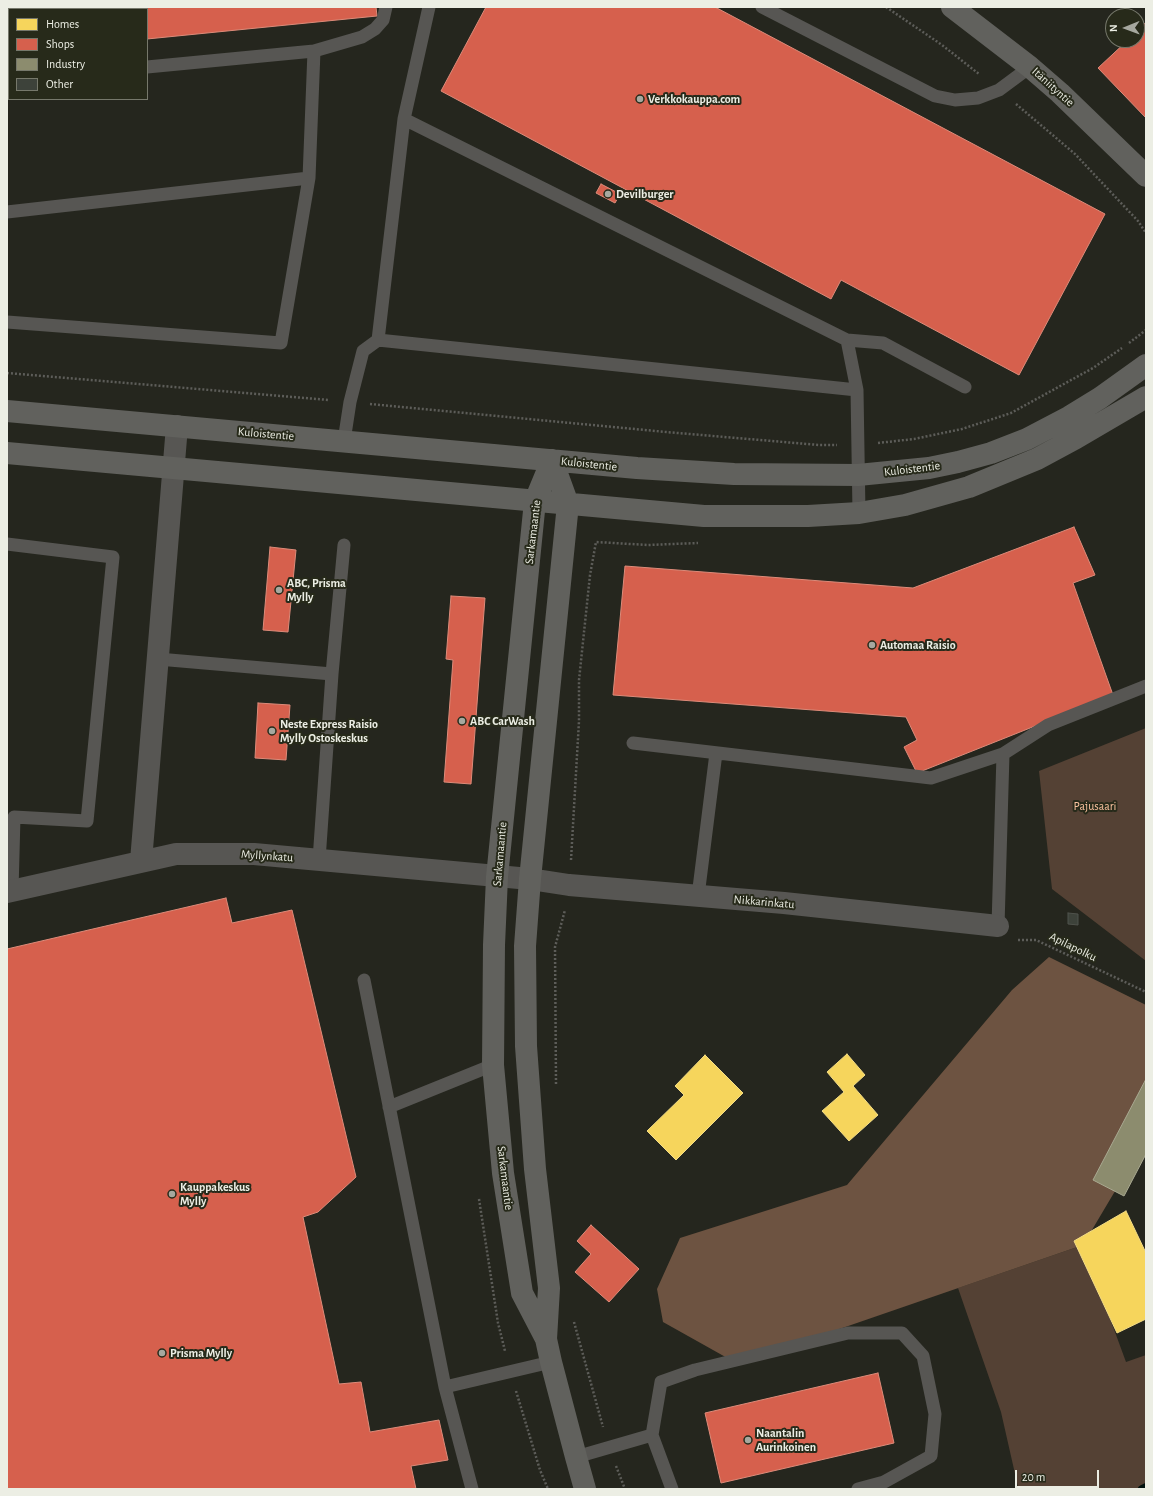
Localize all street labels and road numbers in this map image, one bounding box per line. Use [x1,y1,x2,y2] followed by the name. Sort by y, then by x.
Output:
[1029,64,1077,110] street label: Itäniityntie
[237,424,295,444] street label: Kuloistentie
[560,454,618,474] street label: Kuloistentie
[883,458,941,480] street label: Kuloistentie
[522,499,544,565] street label: Sarkamaantie
[490,821,510,887] street label: Sarkamaantie
[240,847,294,865] street label: Myllynkatu
[733,892,795,912] street label: Nikkarinkatu
[1047,929,1099,965] street label: Apilapolku
[494,1145,516,1211] street label: Sarkamaantie

